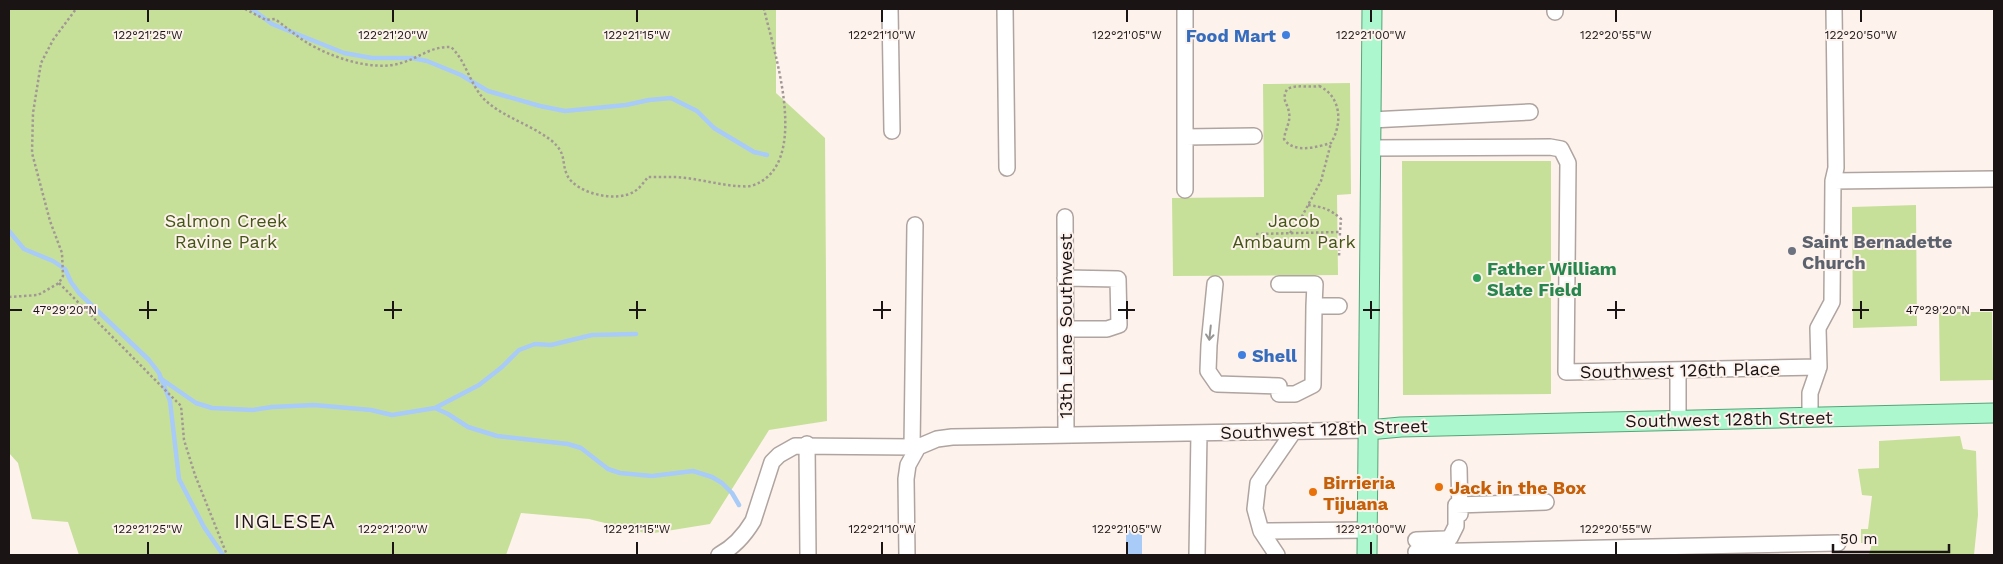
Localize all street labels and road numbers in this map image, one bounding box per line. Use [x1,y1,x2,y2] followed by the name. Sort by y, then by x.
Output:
[1055,233,1076,419] street label: 13th Lane Southwest
[1580,358,1780,382] street label: Southwest 126th Place
[1625,407,1833,431] street label: Southwest 128th Street
[1220,415,1429,443] street label: Southwest 128th Street

